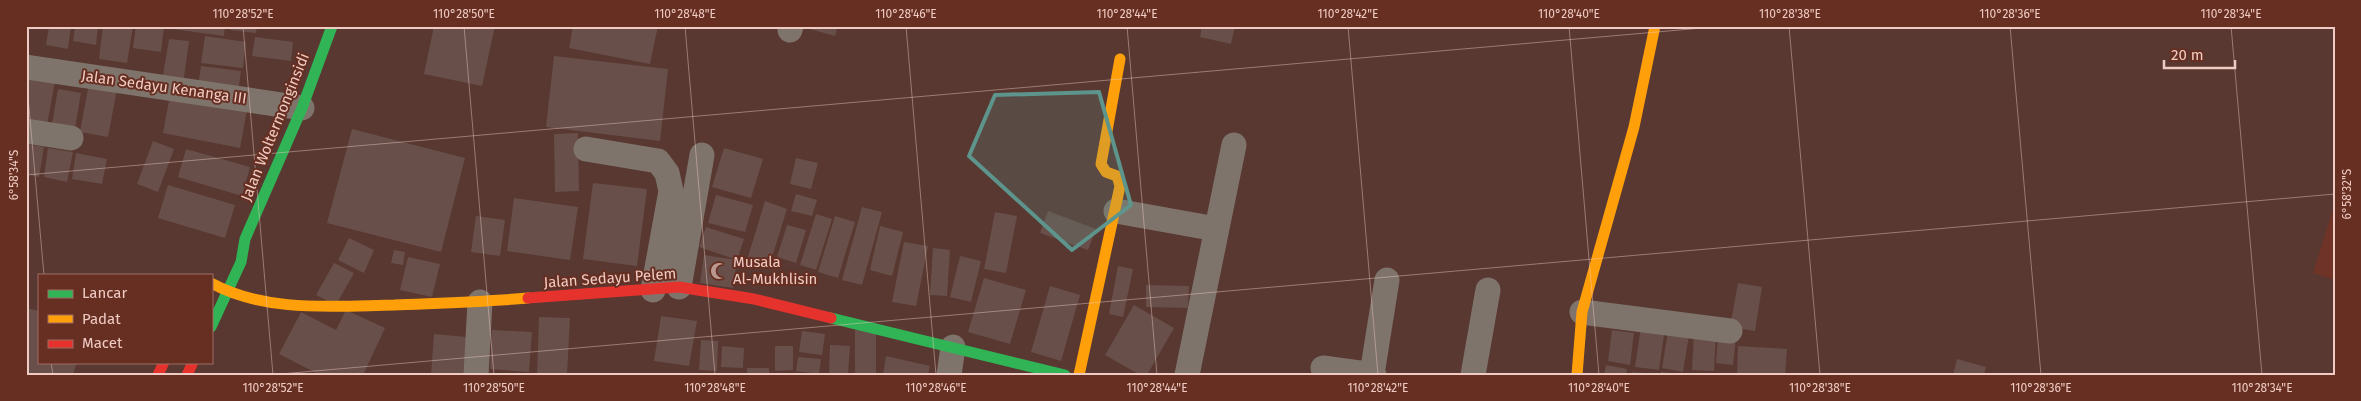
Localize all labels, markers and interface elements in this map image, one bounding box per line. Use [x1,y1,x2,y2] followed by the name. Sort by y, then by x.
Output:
[212,7,274,21] text: 110°28'52"E
[433,7,495,21] text: 110°28'50"E
[654,7,716,21] text: 110°28'48"E
[875,7,937,21] text: 110°28'46"E
[1096,7,1158,21] text: 110°28'44"E
[1317,7,1379,21] text: 110°28'42"E
[1538,7,1600,21] text: 110°28'40"E
[1759,7,1821,21] text: 110°28'38"E
[1979,7,2041,21] text: 110°28'36"E
[2200,7,2262,21] text: 110°28'34"E
[2164,38,2235,70] scale bar
[2171,46,2204,64] text: 20 m
[237,50,313,204] street label: Jalan Woltermonginsidi
[80,66,248,108] street label: Jalan Sedayu Kenanga III
[7,149,21,200] text: 6°58'34"S
[2340,168,2354,219] text: 6°58'32"S
[733,253,817,288] place label: Musala Al-Mukhlisin
[709,261,729,281] mosque icon: Musala Al-Mukhlisin
[543,264,677,292] street label: Jalan Sedayu Pelem
[38,274,212,364] legend
[82,284,127,302] text: Lancar
[82,310,121,328] text: Padat
[82,334,123,352] text: Macet
[242,381,304,395] text: 110°28'52"E
[463,381,525,395] text: 110°28'50"E
[684,381,746,395] text: 110°28'48"E
[905,381,967,395] text: 110°28'46"E
[1126,381,1188,395] text: 110°28'44"E
[1347,381,1409,395] text: 110°28'42"E
[1568,381,1630,395] text: 110°28'40"E
[1789,381,1851,395] text: 110°28'38"E
[2010,381,2072,395] text: 110°28'36"E
[2231,381,2293,395] text: 110°28'34"E

